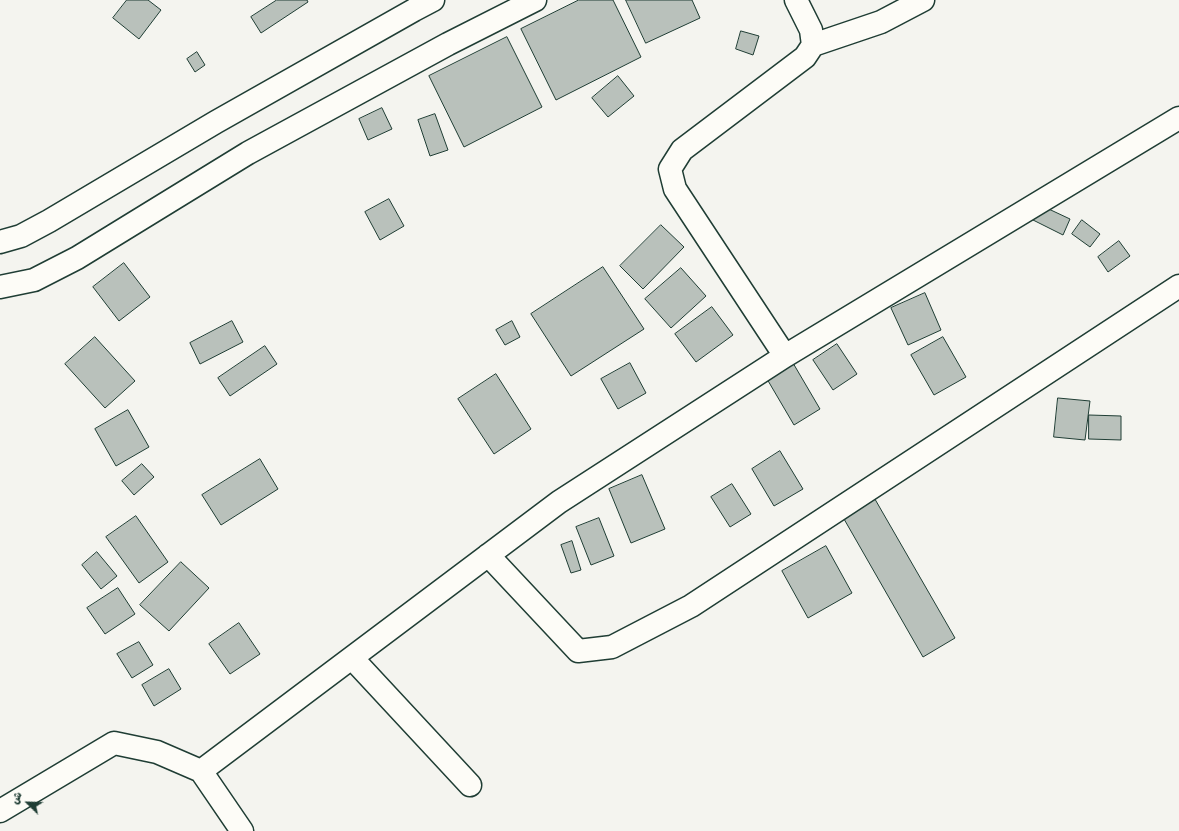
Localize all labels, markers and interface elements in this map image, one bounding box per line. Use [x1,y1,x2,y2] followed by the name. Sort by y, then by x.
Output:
[8,783,48,823] north arrow
[6,789,28,807] text: ش

